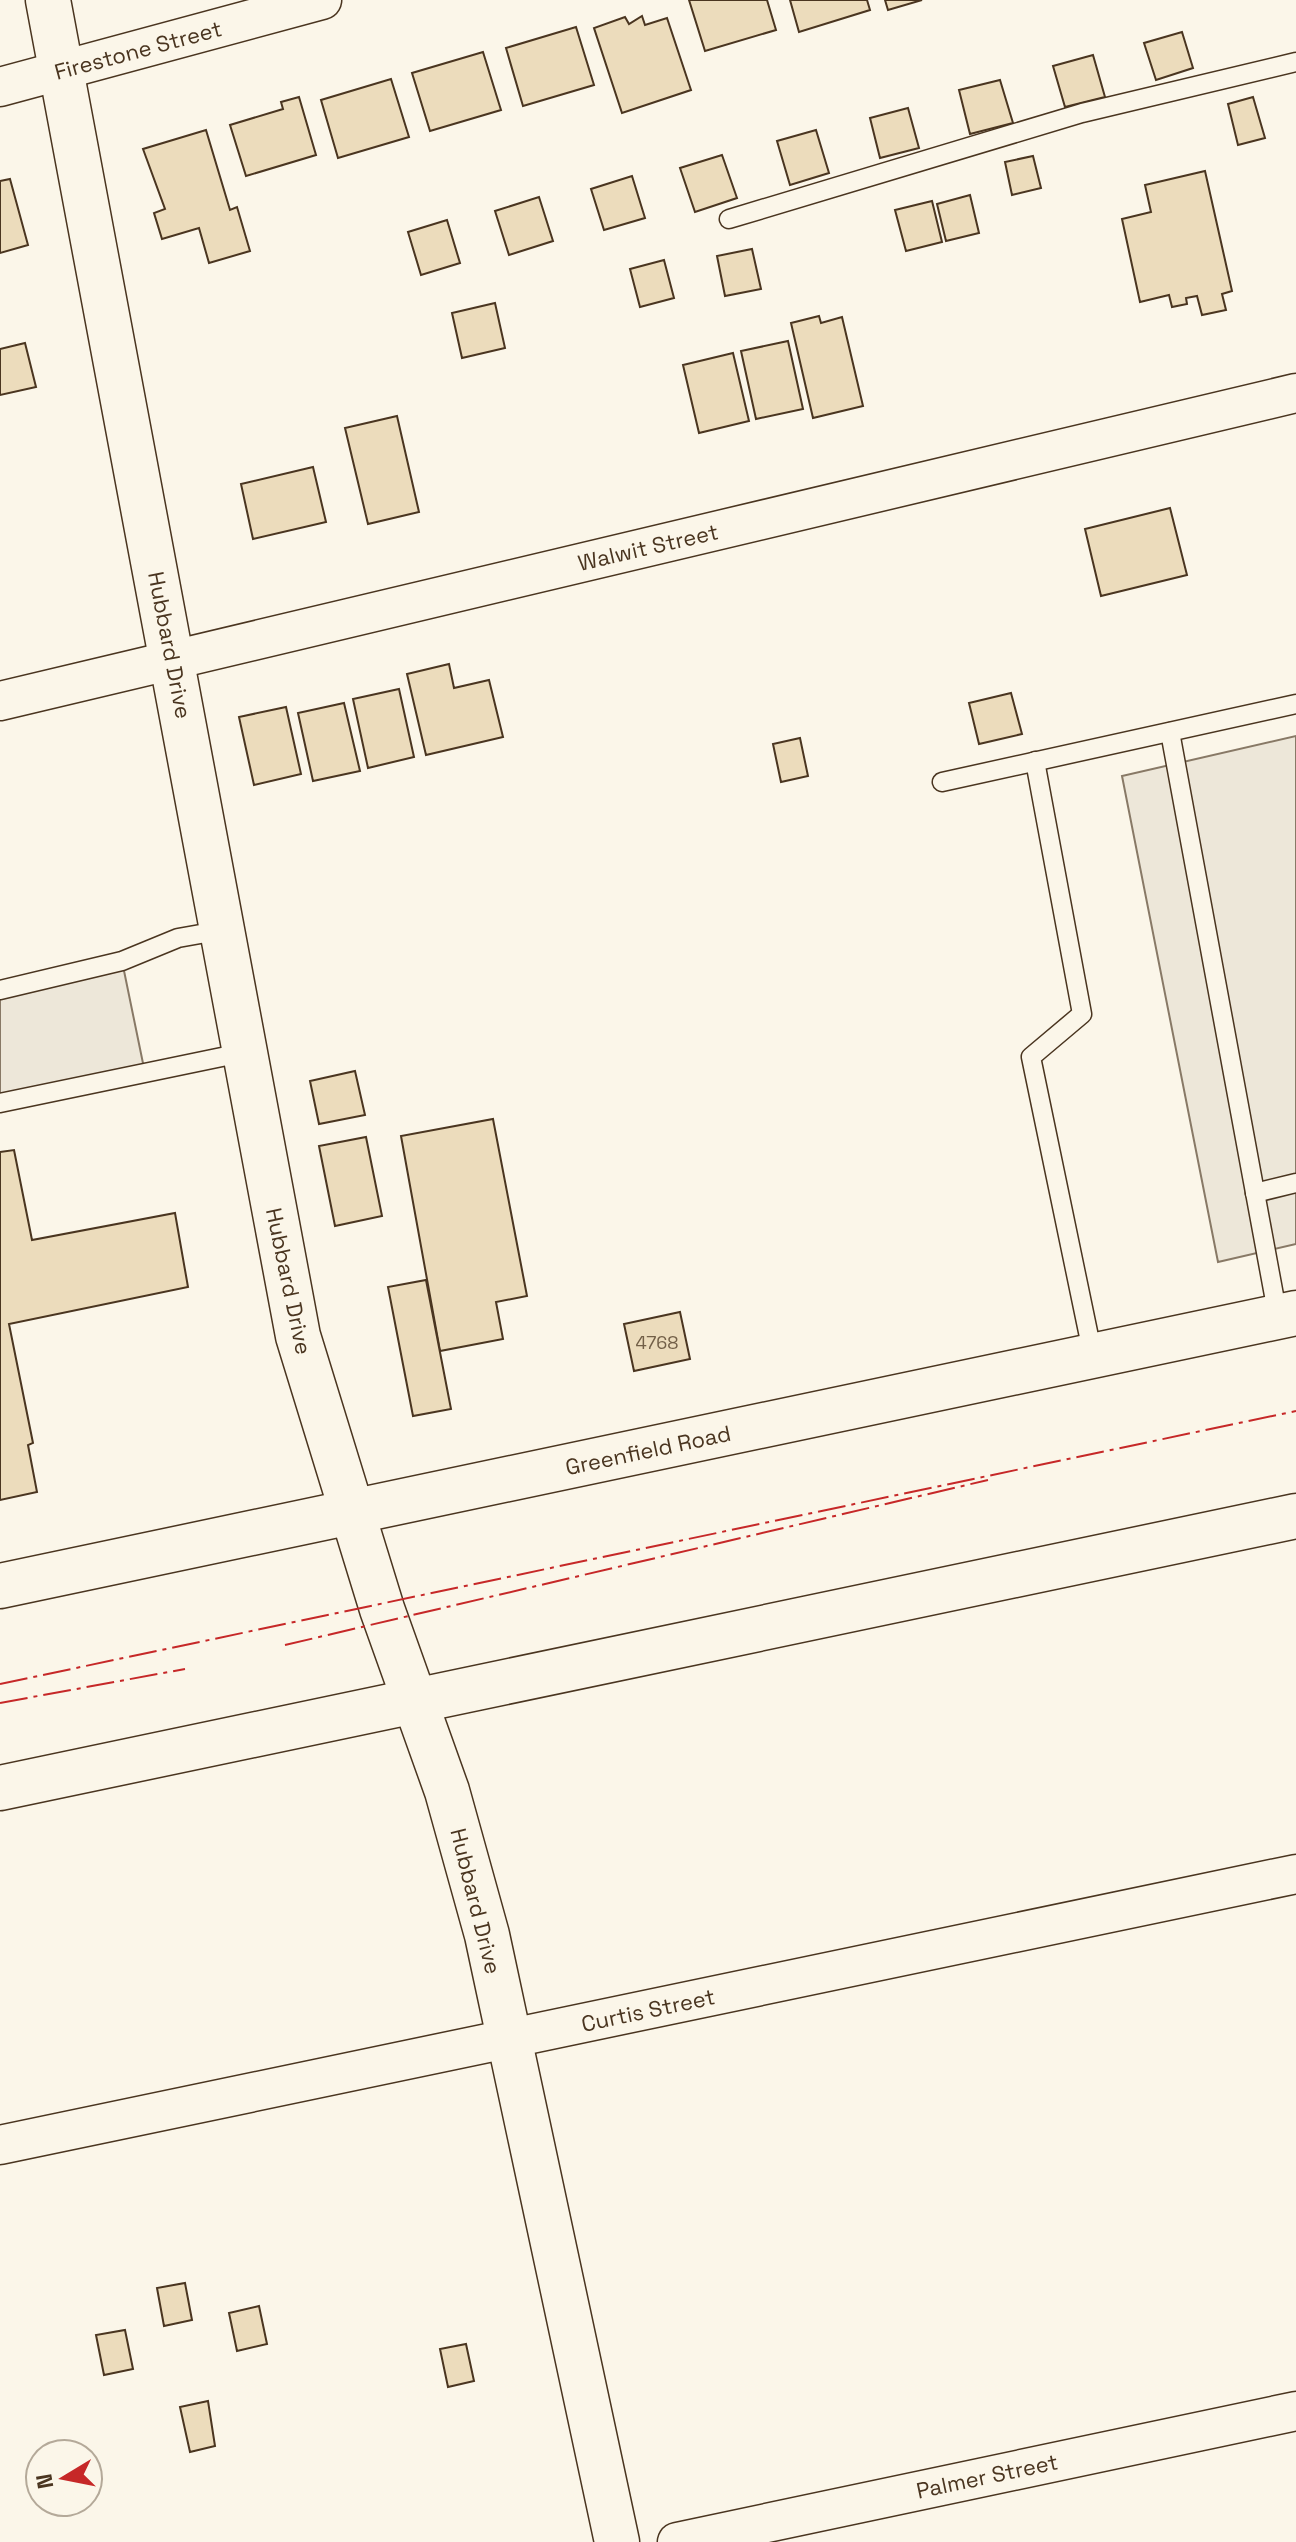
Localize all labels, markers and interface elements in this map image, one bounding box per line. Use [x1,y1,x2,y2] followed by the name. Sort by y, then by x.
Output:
[51,14,225,86] street label: Firestone Street
[575,517,721,577] street label: Walwit Street
[142,569,198,721] street label: Hubbard Drive
[260,1205,318,1357] street label: Hubbard Drive
[636,1331,678,1354] house number: 4768
[563,1419,733,1481] street label: Greenfield Road
[444,1825,508,1977] street label: Hubbard Drive
[579,1982,717,2038] street label: Curtis Street
[24,2438,104,2518] north arrow
[914,2447,1060,2505] street label: Palmer Street
[29,2472,59,2491] text: N

